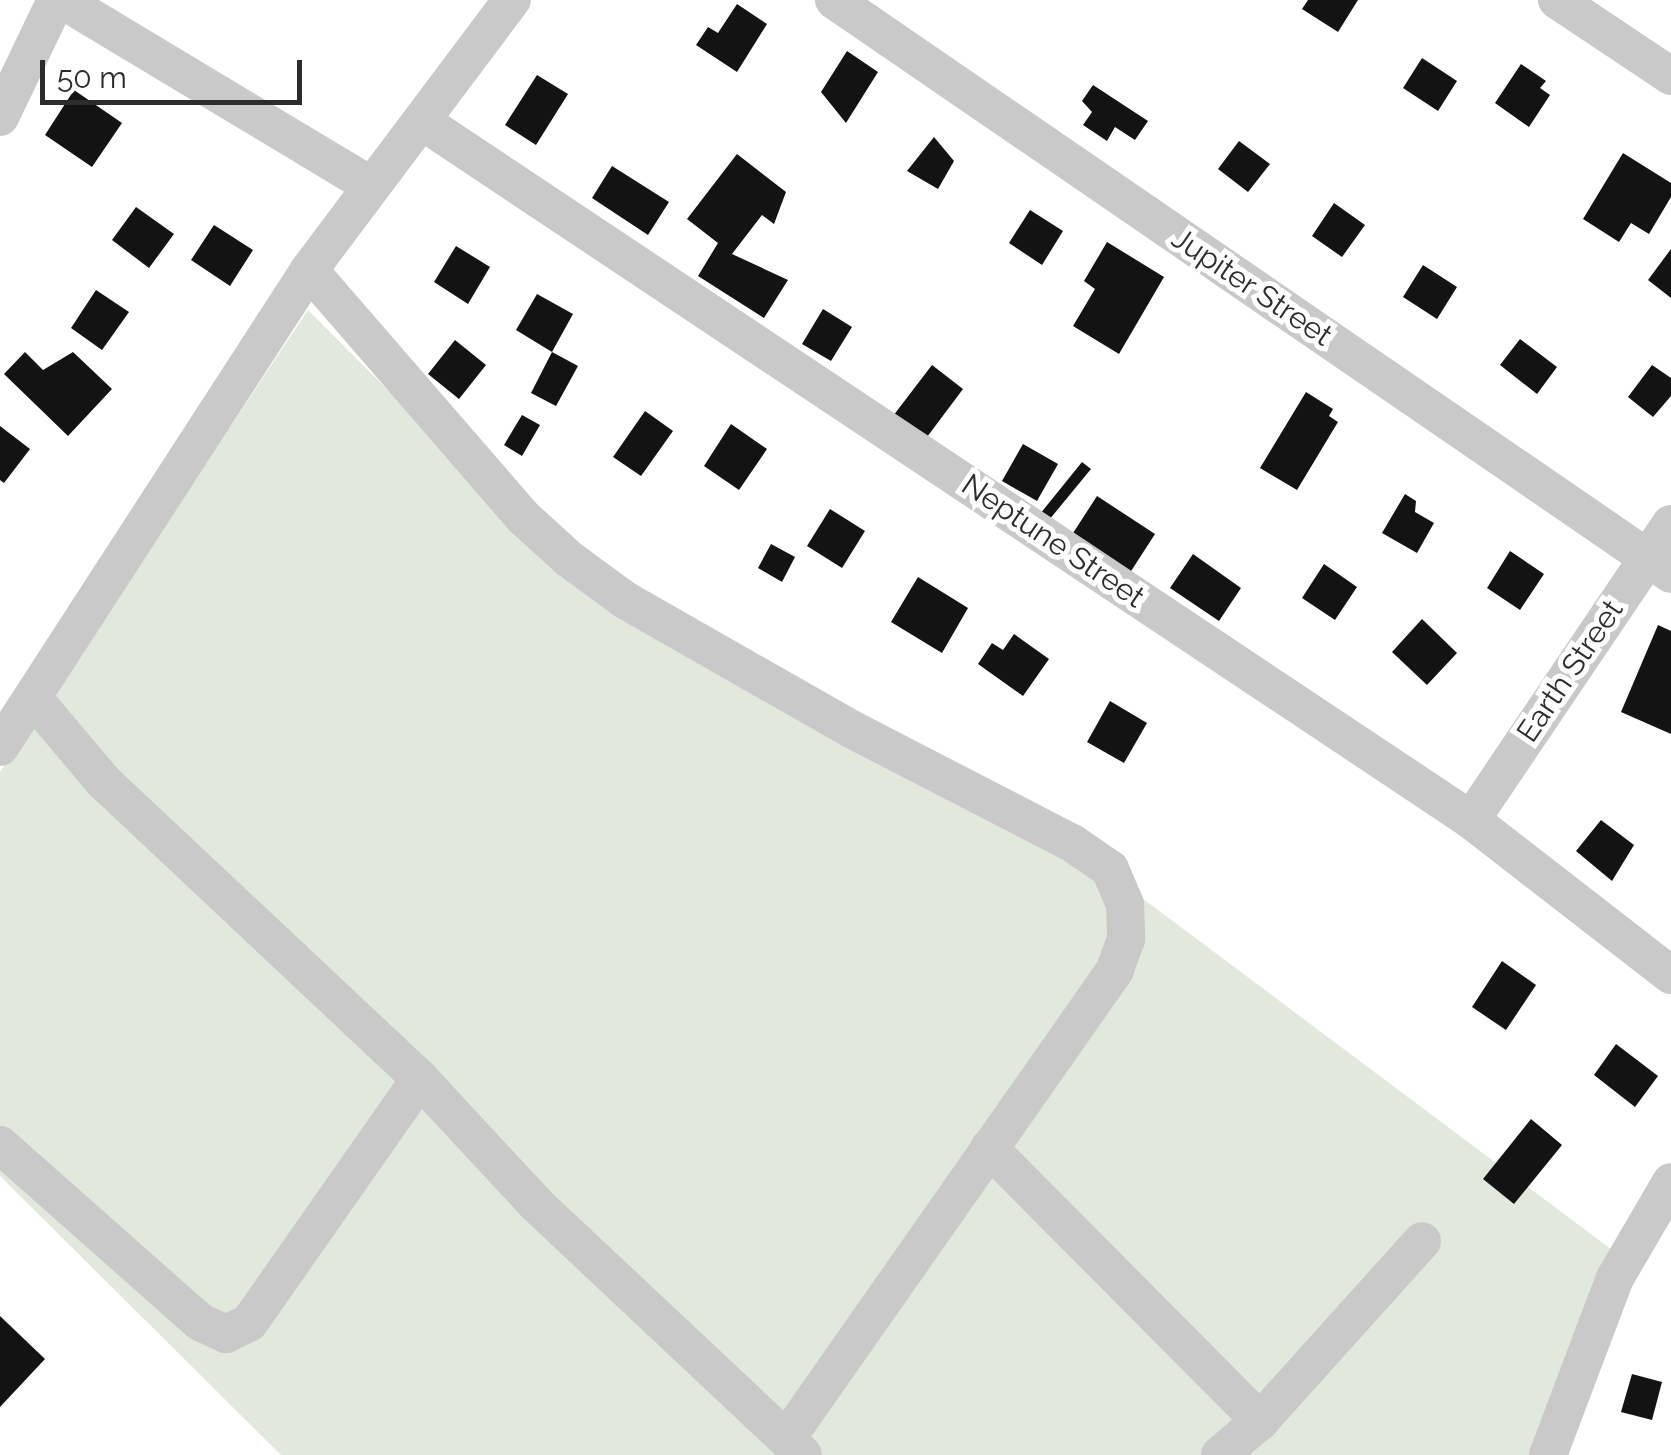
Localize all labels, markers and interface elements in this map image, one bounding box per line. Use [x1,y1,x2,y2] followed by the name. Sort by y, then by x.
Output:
[45,40,308,102] scale bar
[57,60,127,95] text: 50 m
[1165,220,1339,354] street label: Jupiter Street
[955,467,1151,615] street label: Neptune Street
[1509,593,1631,749] street label: Earth Street

